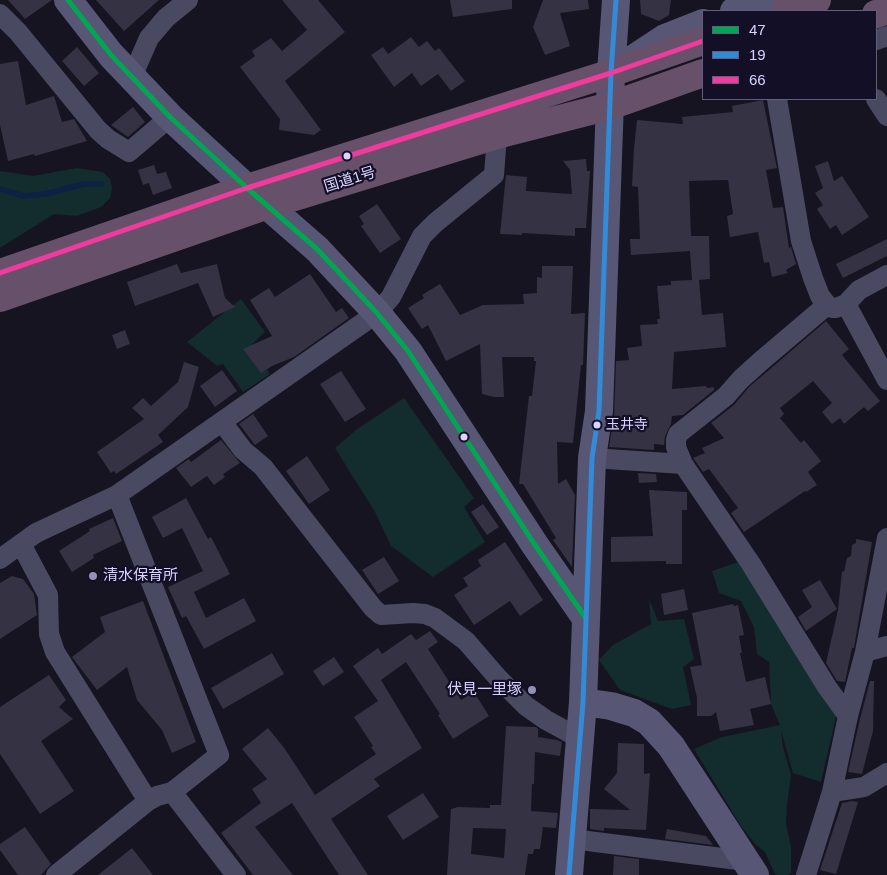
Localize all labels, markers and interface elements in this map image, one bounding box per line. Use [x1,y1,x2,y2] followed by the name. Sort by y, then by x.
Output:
[702,10,877,100] legend
[749,21,766,38] text: 47
[749,46,766,63] text: 19
[749,71,766,88] text: 66
[342,151,352,161] unlabelled marker
[322,164,378,196] street label: 国道1号
[606,417,648,433] place label: 玉井寺
[592,420,602,430] marker: 玉井寺
[459,432,469,442] unlabelled marker
[103,567,178,585] place label: 清水保育所
[87,570,99,582] marker: 清水保育所
[447,681,522,699] place label: 伏見一里塚
[526,684,538,696] marker: 伏見一里塚

